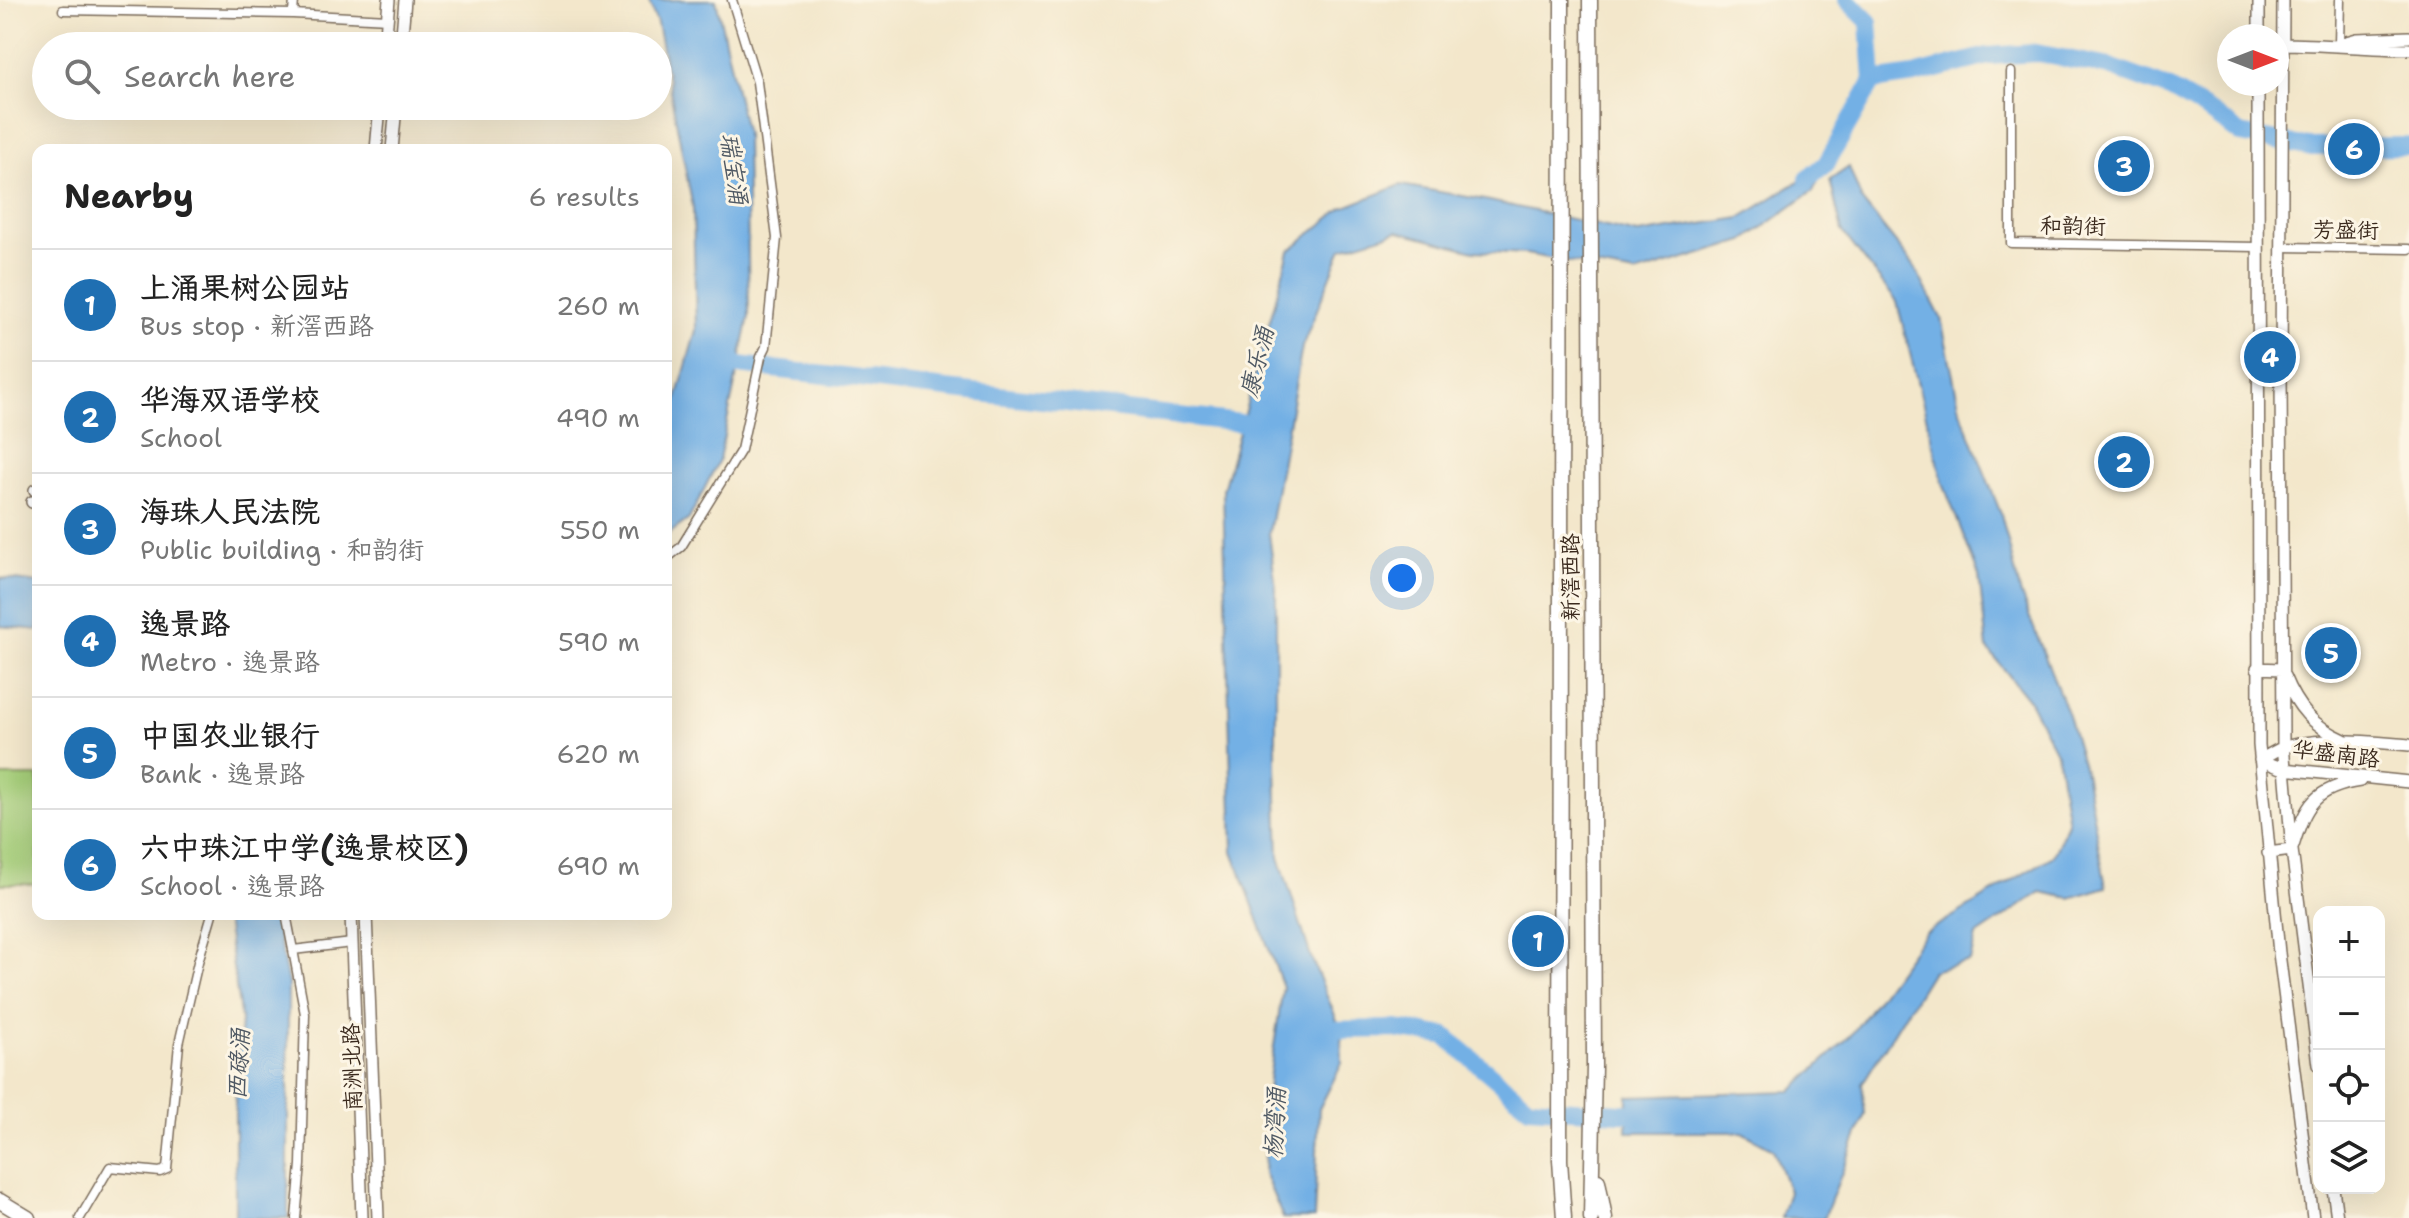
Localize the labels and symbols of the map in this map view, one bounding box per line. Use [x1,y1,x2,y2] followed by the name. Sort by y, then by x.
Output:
[2217,24,2289,96] north arrow
[2328,119,2380,179] pin: 6
[713,131,755,208] water label: 瑞宝涌
[2098,136,2150,196] pin: 3
[2040,211,2106,241] street label: 和韵街
[2313,215,2379,245] street label: 芳盛街
[1233,322,1281,401] water label: 康乐涌
[2244,327,2296,387] pin: 4
[2098,432,2150,492] pin: 2
[1556,533,1585,621] street label: 新滘西路
[1382,558,1422,598] your location
[2305,623,2357,683] pin: 5
[2291,734,2381,774] street label: 华盛南路
[1512,911,1564,971] pin: 1
[336,1023,368,1111] street label: 南洲北路
[221,1026,257,1101] water label: 西碌涌
[1257,1085,1293,1160] water label: 杨湾涌

